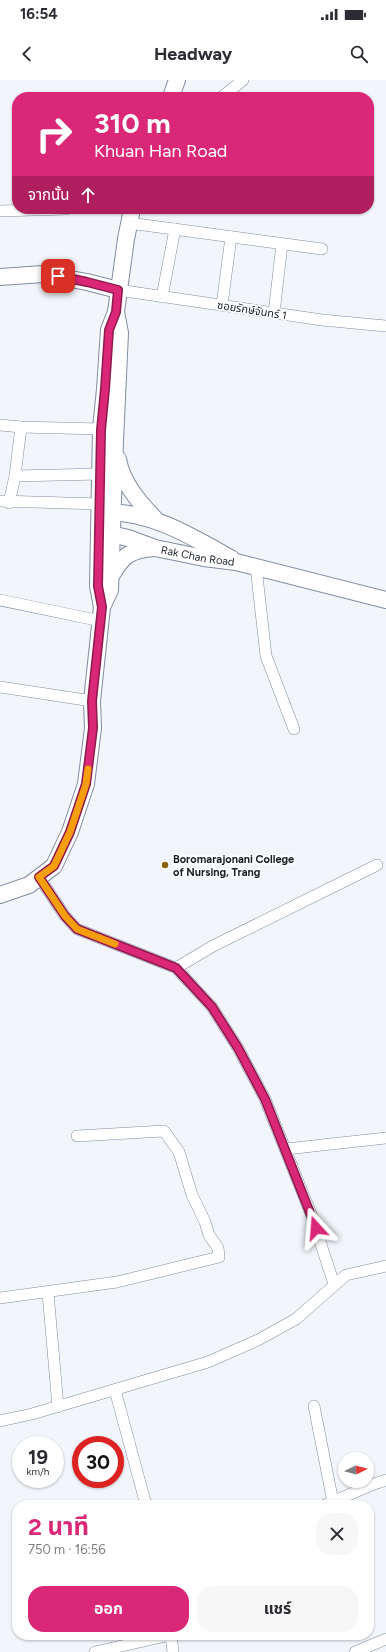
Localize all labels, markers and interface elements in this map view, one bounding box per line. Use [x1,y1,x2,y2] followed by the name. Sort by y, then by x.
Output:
[20,5,58,23] text: 16:54
[16,43,38,65] icon: back
[154,43,232,65] text: Headway
[348,43,370,65] icon: search
[94,106,171,140] text: 310 m
[28,108,80,160] icon: right
[94,140,227,162] text: Khuan Han Road
[77,184,99,206] icon: ahead
[28,186,69,204] text: จากนั้น
[41,259,75,293] pin
[47,265,69,287] icon: arrive
[216,299,287,322] street label: ซอยรักษ์จันทร์ 1
[160,543,235,569] street label: Rak Chan Road
[173,853,294,879] place label: Boromarajonani College of Nursing, Trang
[160,860,170,870] marker: Boromarajonani College of Nursing, Trang
[295,1207,337,1249] position arrow
[72,1436,124,1488] speed limit sign: 30
[28,1445,48,1469] text: 19
[338,1452,374,1488] north arrow
[338,1452,374,1488] map controls
[27,1465,49,1478] text: km/h
[28,1512,89,1541] text: 2 นาที
[316,1513,358,1555] button: close
[28,1542,106,1557] text: 750 m · 16:56
[28,1586,189,1632] button: ออก
[197,1586,358,1632] button: แชร์

